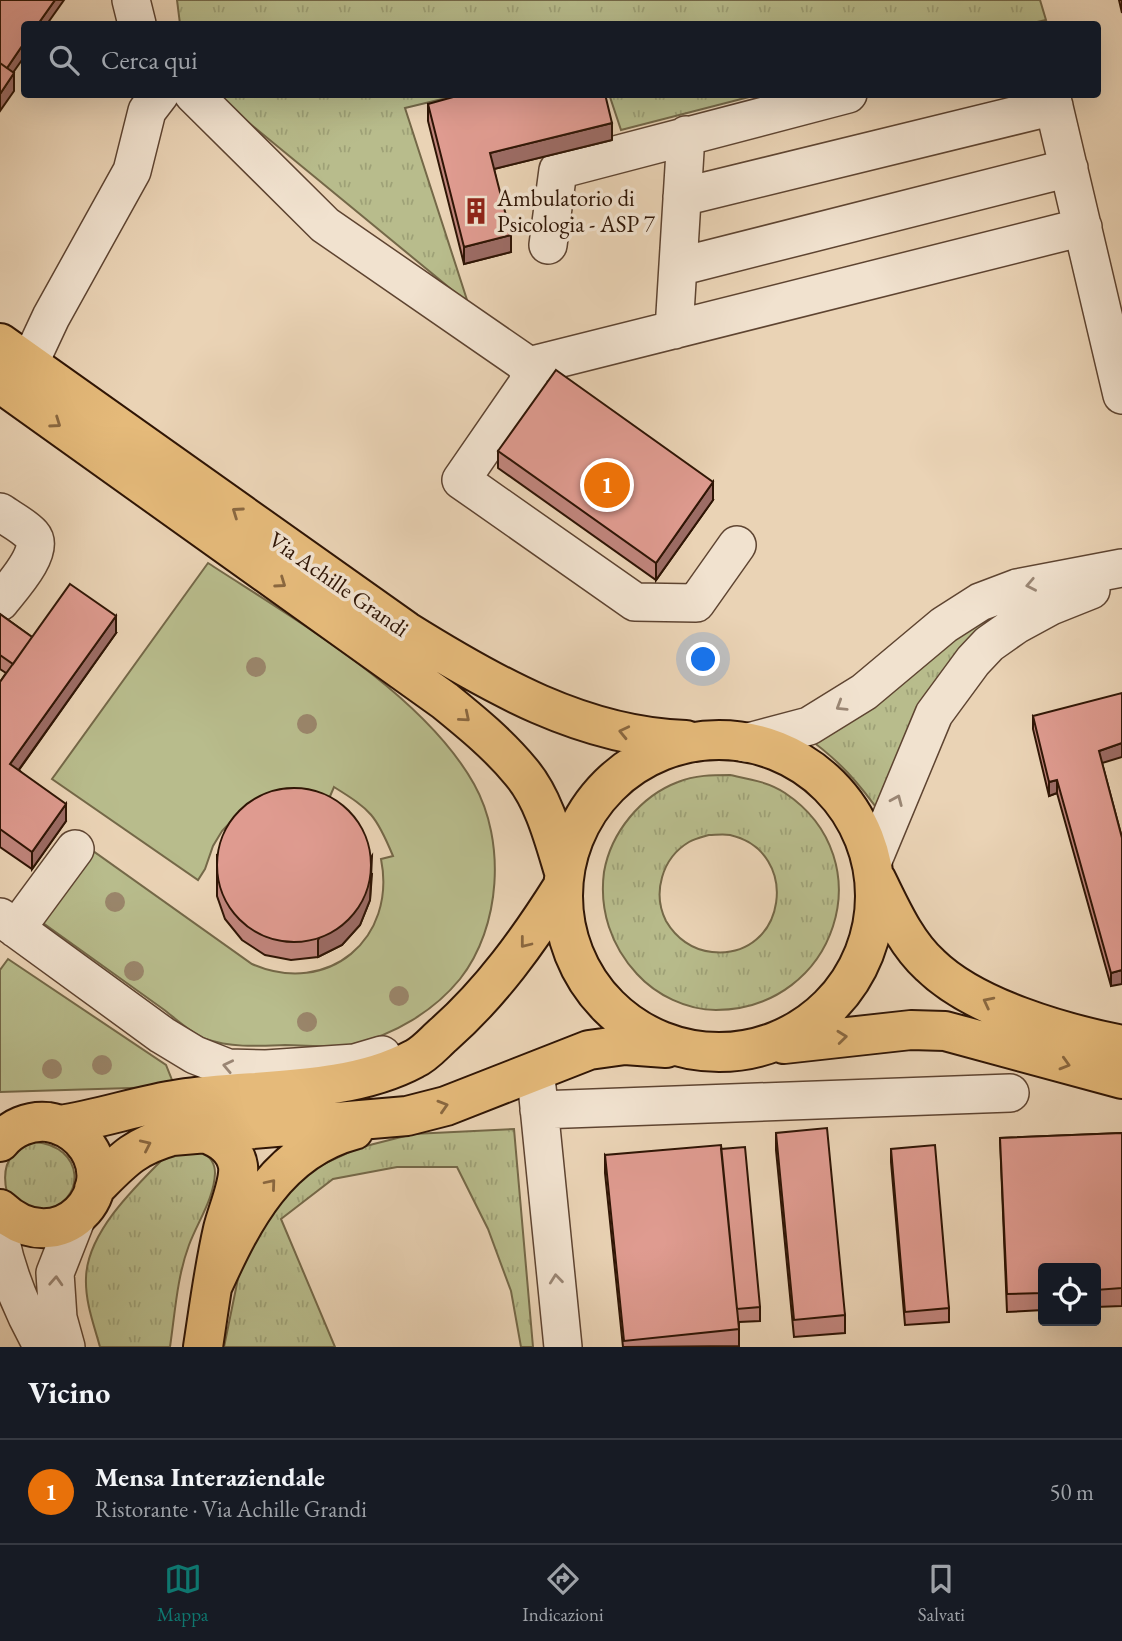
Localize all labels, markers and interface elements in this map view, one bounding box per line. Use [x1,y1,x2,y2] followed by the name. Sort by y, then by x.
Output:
[21,21,1101,98] search box
[45,41,83,79] icon: search
[101,43,198,77] text: Cerca qui
[496,183,656,239] place label: Ambulatorio di Psicologia - ASP 7
[461,196,491,226] building icon: Ambulatorio di Psicologia - ASP 7
[48,415,61,427] one-way arrow
[584,459,630,511] pin: 1
[232,508,245,520] one-way arrow
[263,524,415,644] street label: Via Achille Grandi
[273,575,286,587] one-way arrow
[1025,577,1037,592] one-way arrow
[686,642,720,676] your location
[836,698,849,711] one-way arrow
[456,709,469,721] one-way arrow
[618,726,630,740] one-way arrow
[888,794,902,806] one-way arrow
[520,935,533,948] one-way arrow
[983,996,995,1010] one-way arrow
[837,1029,848,1044] one-way arrow
[1059,1056,1071,1071] one-way arrow
[222,1059,234,1074] one-way arrow
[436,1099,448,1114] one-way arrow
[138,1139,151,1153] one-way arrow
[262,1179,275,1192] one-way arrow
[1038,1263,1101,1326] map controls
[1038,1263,1101,1326] button: locate
[549,1273,564,1284] one-way arrow
[49,1275,64,1286] one-way arrow
[28,1373,110,1412] text: Vicino
[95,1460,325,1494] text: Mensa Interaziendale
[45,1477,57,1507] text: 1
[1049,1477,1094,1507] text: 50 m
[95,1494,367,1524] text: Ristorante · Via Achille Grandi
[157,1560,208,1627] tab: Mappa
[522,1560,604,1627] tab: Indicazioni
[918,1560,965,1627] tab: Salvati

